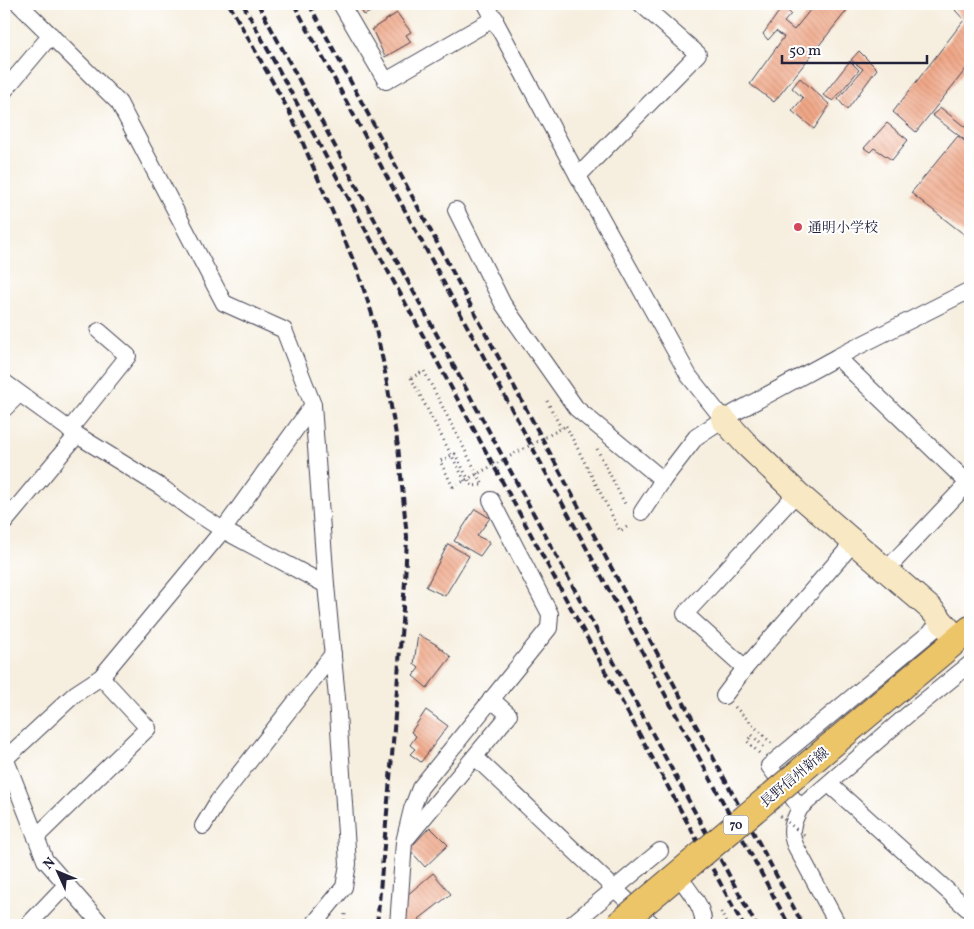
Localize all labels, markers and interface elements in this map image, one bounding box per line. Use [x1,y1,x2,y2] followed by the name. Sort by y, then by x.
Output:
[782,32,926,64] scale bar
[789,41,821,62] text: 50 m
[808,219,878,238] place label: 通明小学校
[792,221,804,233] marker: 通明小学校
[757,744,833,812] street label: 長野信州新線
[724,816,748,834] road number: 70
[32,846,82,896] north arrow
[39,854,60,874] text: N

